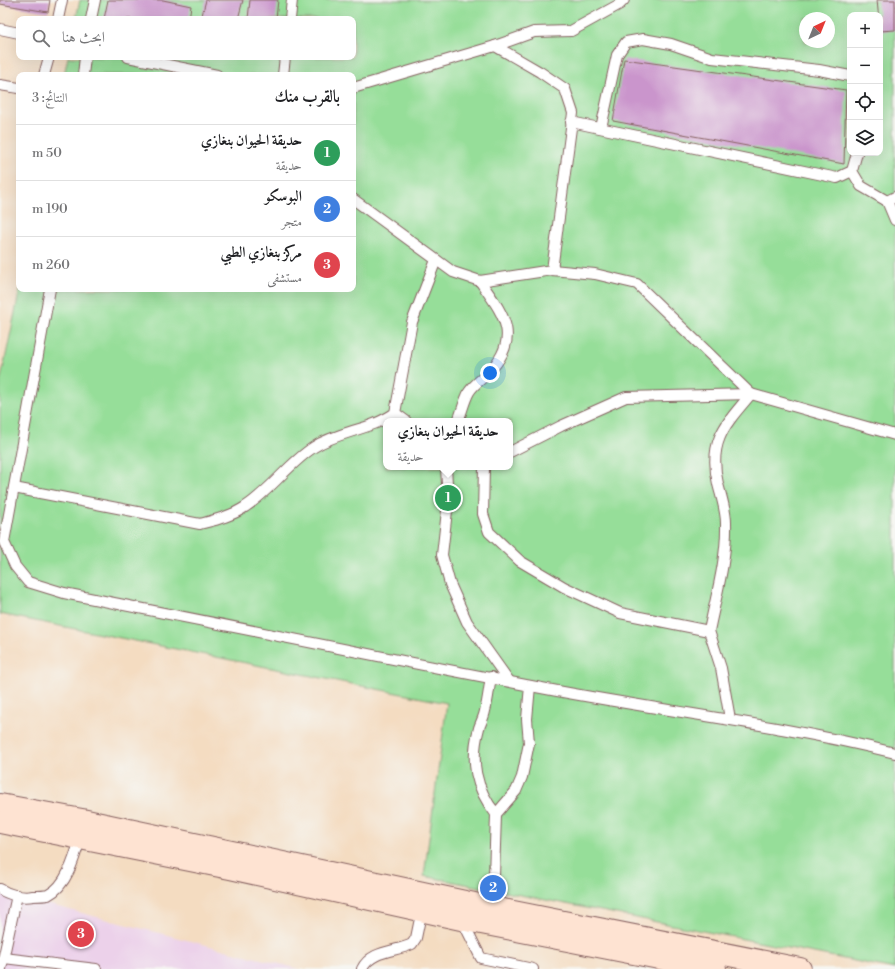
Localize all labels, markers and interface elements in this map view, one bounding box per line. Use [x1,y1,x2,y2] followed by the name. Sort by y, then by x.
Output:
[799,12,835,48] north arrow
[847,12,883,156] map controls
[847,12,883,48] button: +
[16,16,356,60] search box
[30,27,52,49] icon: search
[62,28,105,47] text: ابحث هنا
[847,48,883,84] button: −
[847,84,883,120] button: locate
[274,86,340,108] text: بالقرب منك
[32,90,68,106] text: النتائج: 3
[847,120,883,156] button: layers
[201,131,302,150] text: حديقة الحيوان بنغازي
[32,145,62,161] text: 50 m
[324,145,330,161] text: 1
[276,158,302,174] text: حديقة
[265,187,302,206] text: البوسكو
[32,201,68,217] text: 190 m
[323,201,331,217] text: 2
[281,214,302,230] text: متجر
[220,243,302,262] text: مركز بنغازي الطبي
[32,257,70,273] text: 260 m
[323,257,331,273] text: 3
[267,270,302,286] text: مستشفى
[480,363,500,383] your location
[383,418,513,470] popup
[397,422,499,441] text: حديقة الحيوان بنغازي
[397,449,424,465] text: حديقة
[435,483,461,513] pin: 1
[480,873,506,903] pin: 2
[68,919,94,949] pin: 3

